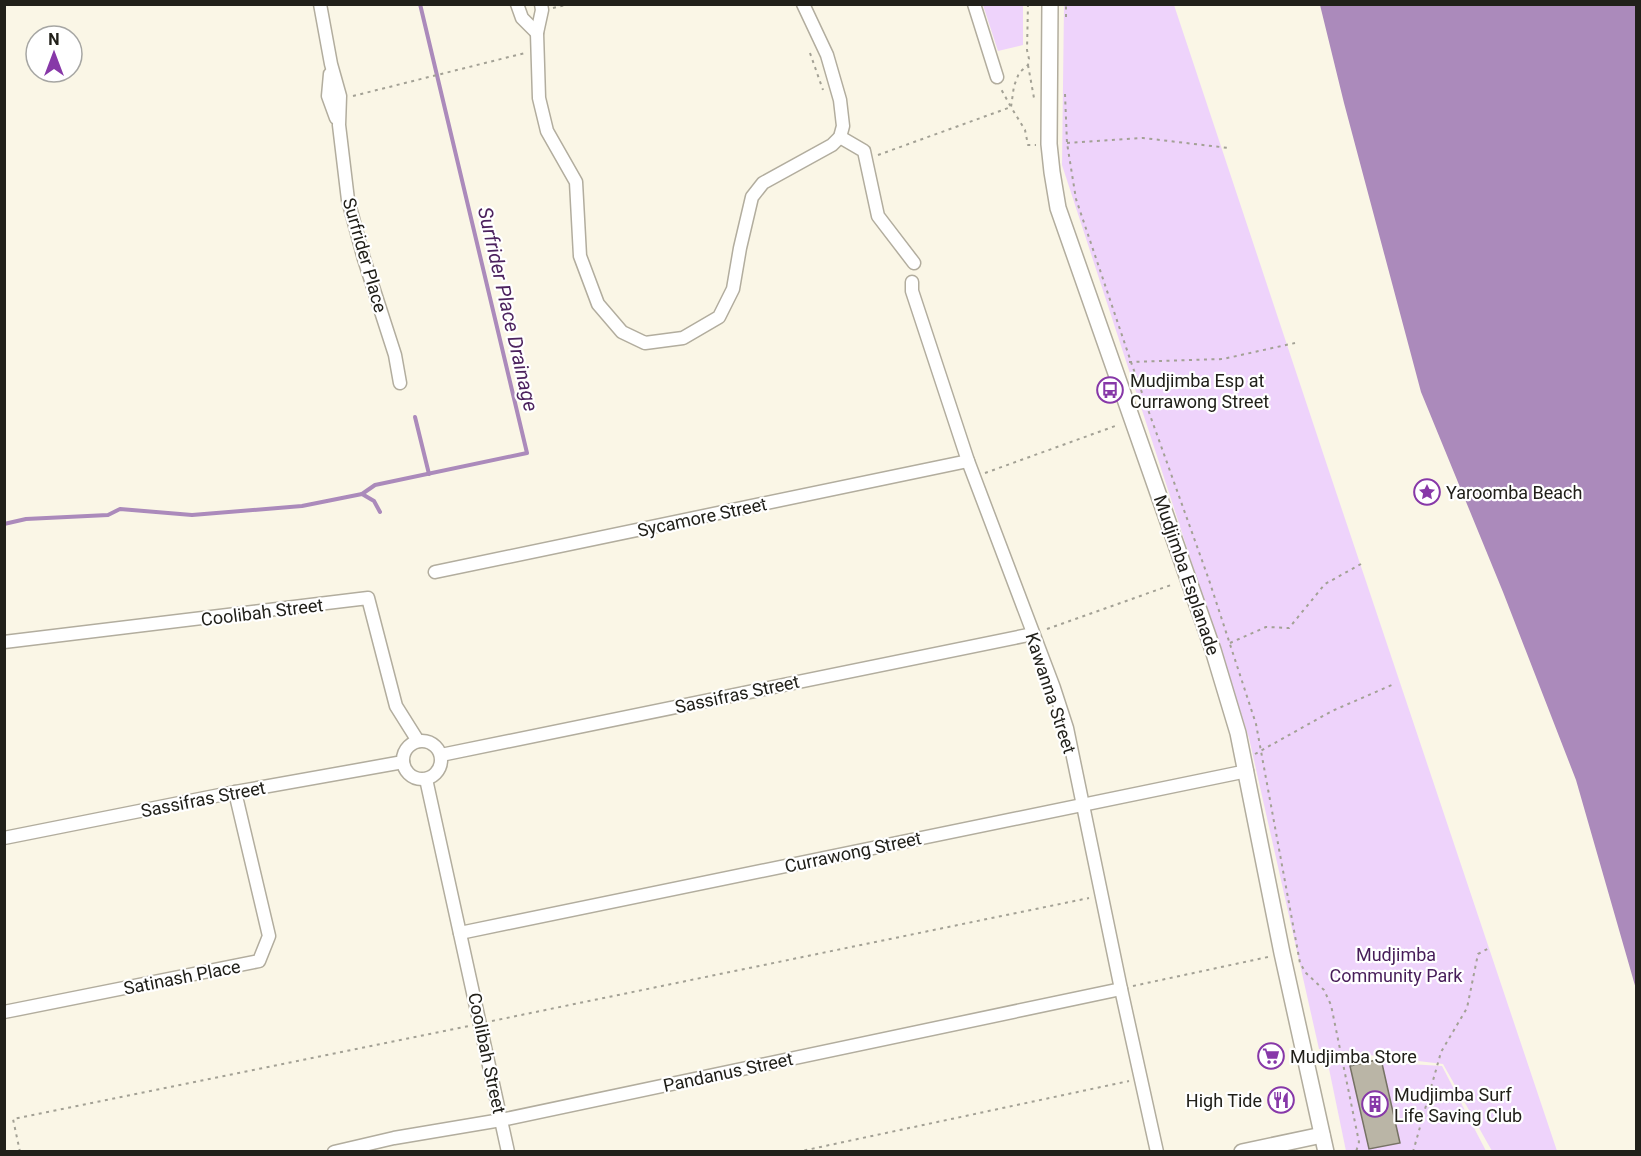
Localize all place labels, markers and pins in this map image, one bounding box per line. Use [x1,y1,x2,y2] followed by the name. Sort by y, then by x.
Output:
[1130,370,1269,412] place label: Mudjimba Esp at Currawong Street
[1095,375,1125,405] bus stop icon: Mudjimba Esp at Currawong Street
[1412,477,1442,507] place icon: Yaroomba Beach
[1446,482,1582,503] place label: Yaroomba Beach
[1256,1041,1286,1071] supermarket icon: Mudjimba Store
[1290,1046,1417,1067] place label: Mudjimba Store
[1394,1084,1522,1126] place label: Mudjimba Surf Life Saving Club
[1266,1085,1296,1115] restaurant icon: High Tide
[1360,1089,1390,1119] building icon: Mudjimba Surf Life Saving Club
[1186,1090,1262,1111] place label: High Tide

